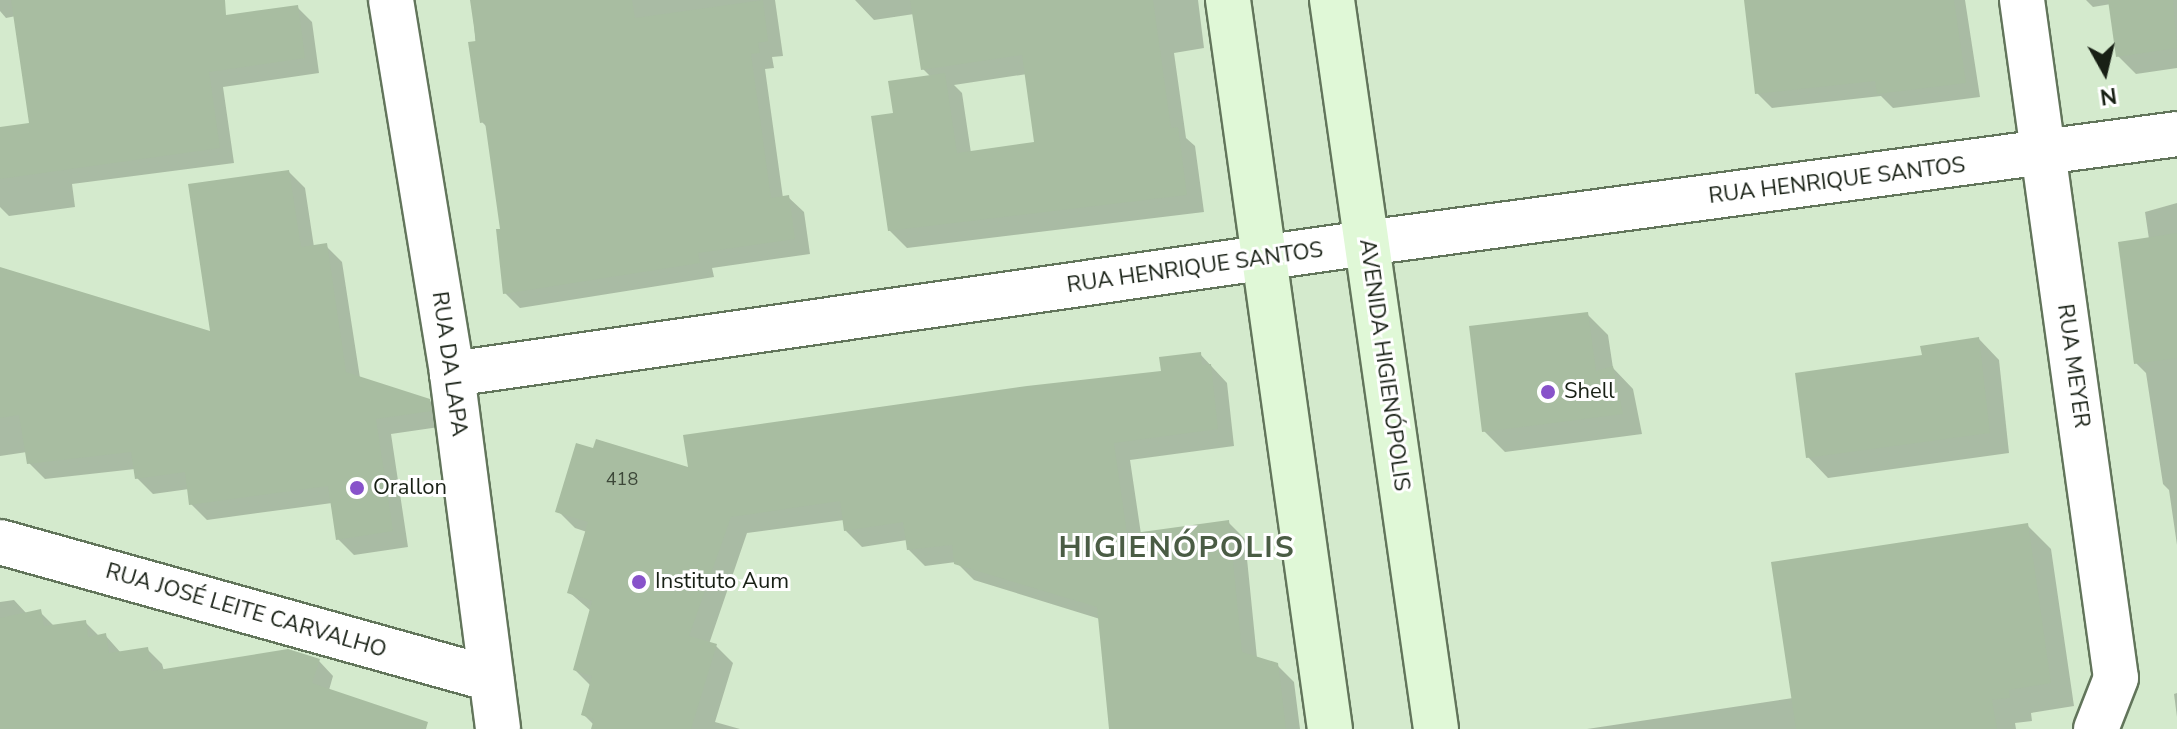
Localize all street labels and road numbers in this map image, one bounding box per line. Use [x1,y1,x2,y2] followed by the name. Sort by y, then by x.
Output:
[1707,152,1967,210] street label: RUA HENRIQUE SANTOS
[1065,237,1325,299] street label: RUA HENRIQUE SANTOS
[1353,237,1415,493] street label: AVENIDA HIGIENÓPOLIS
[426,290,472,438] street label: RUA DA LAPA
[2051,302,2095,430] street label: RUA MEYER
[103,558,389,664] street label: RUA JOSÉ LEITE CARVALHO

